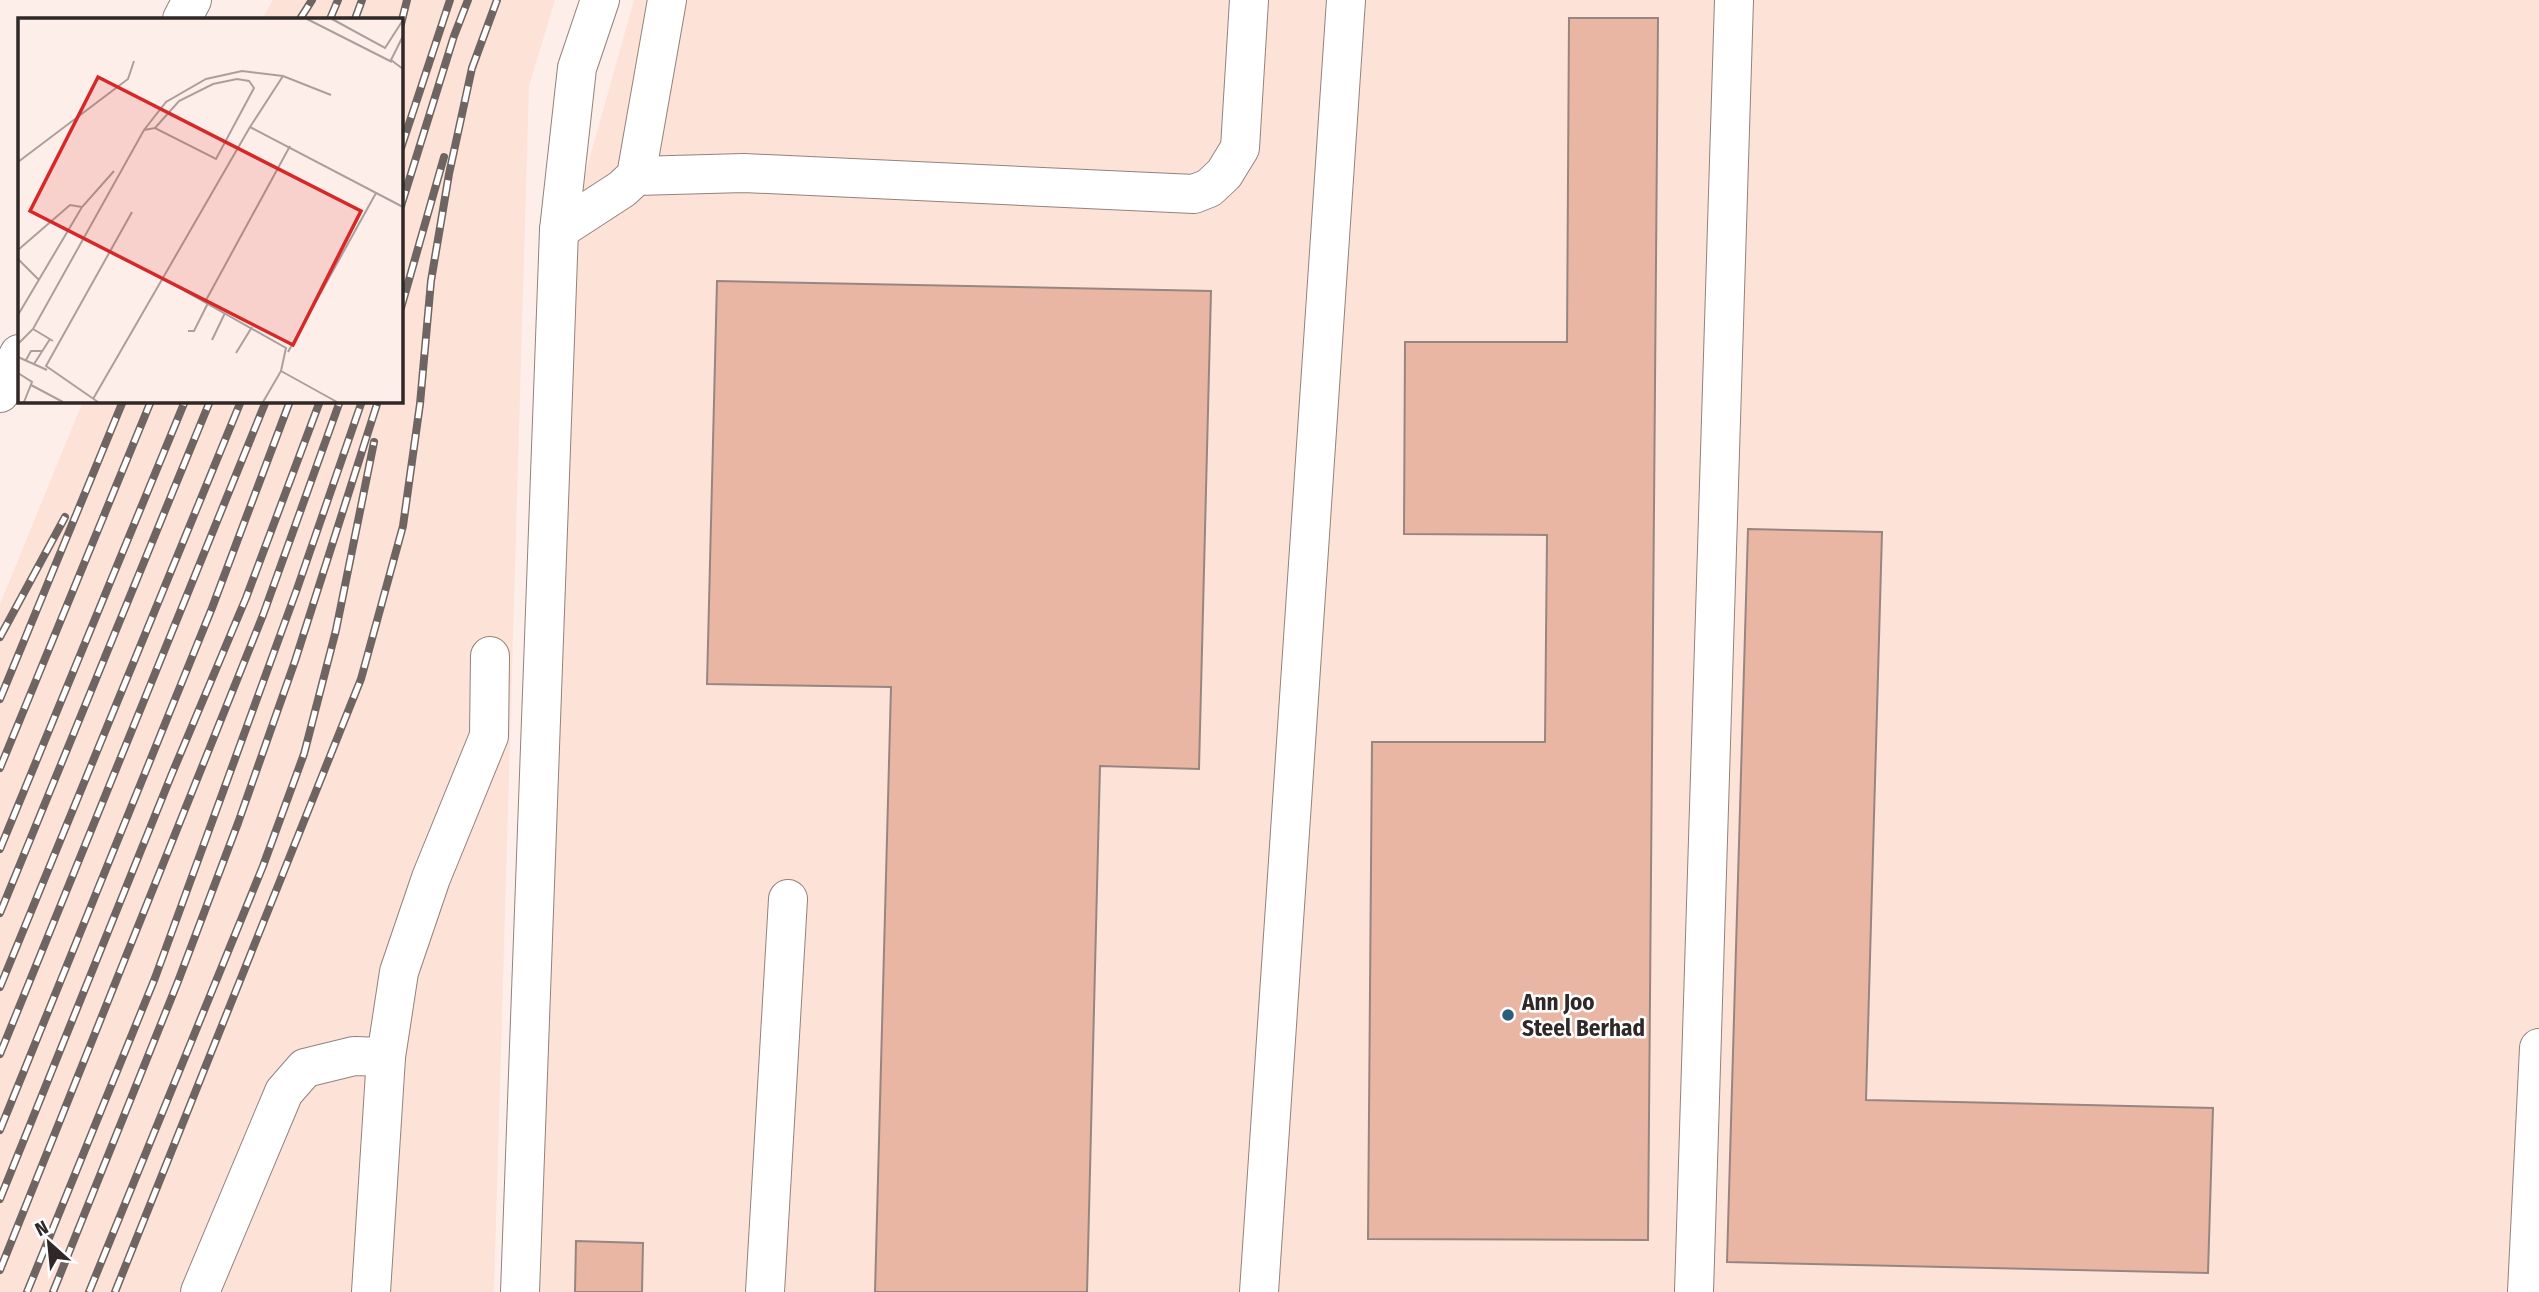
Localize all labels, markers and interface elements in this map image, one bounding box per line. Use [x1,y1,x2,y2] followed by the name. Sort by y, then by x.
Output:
[18,18,402,402] inset map
[1521,988,1645,1042] place label: Ann Joo Steel Berhad
[1500,1007,1516,1023] marker: Ann Joo Steel Berhad
[14,1208,84,1278] north arrow
[31,1215,52,1241] text: N

